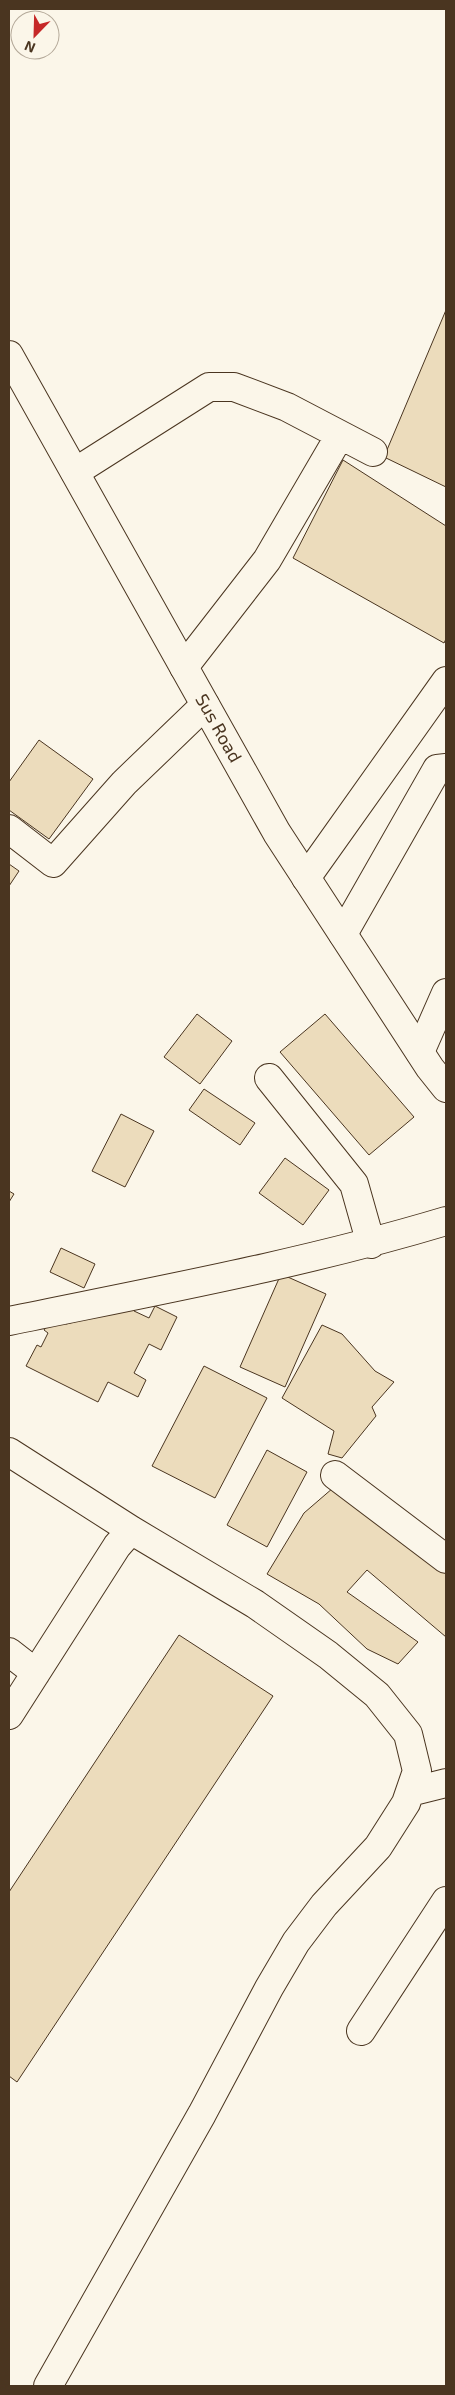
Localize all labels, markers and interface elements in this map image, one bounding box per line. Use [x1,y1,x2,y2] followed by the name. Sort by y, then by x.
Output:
[10,10,60,60] north arrow
[22,38,38,57] text: N
[191,690,247,766] street label: Sus Road

